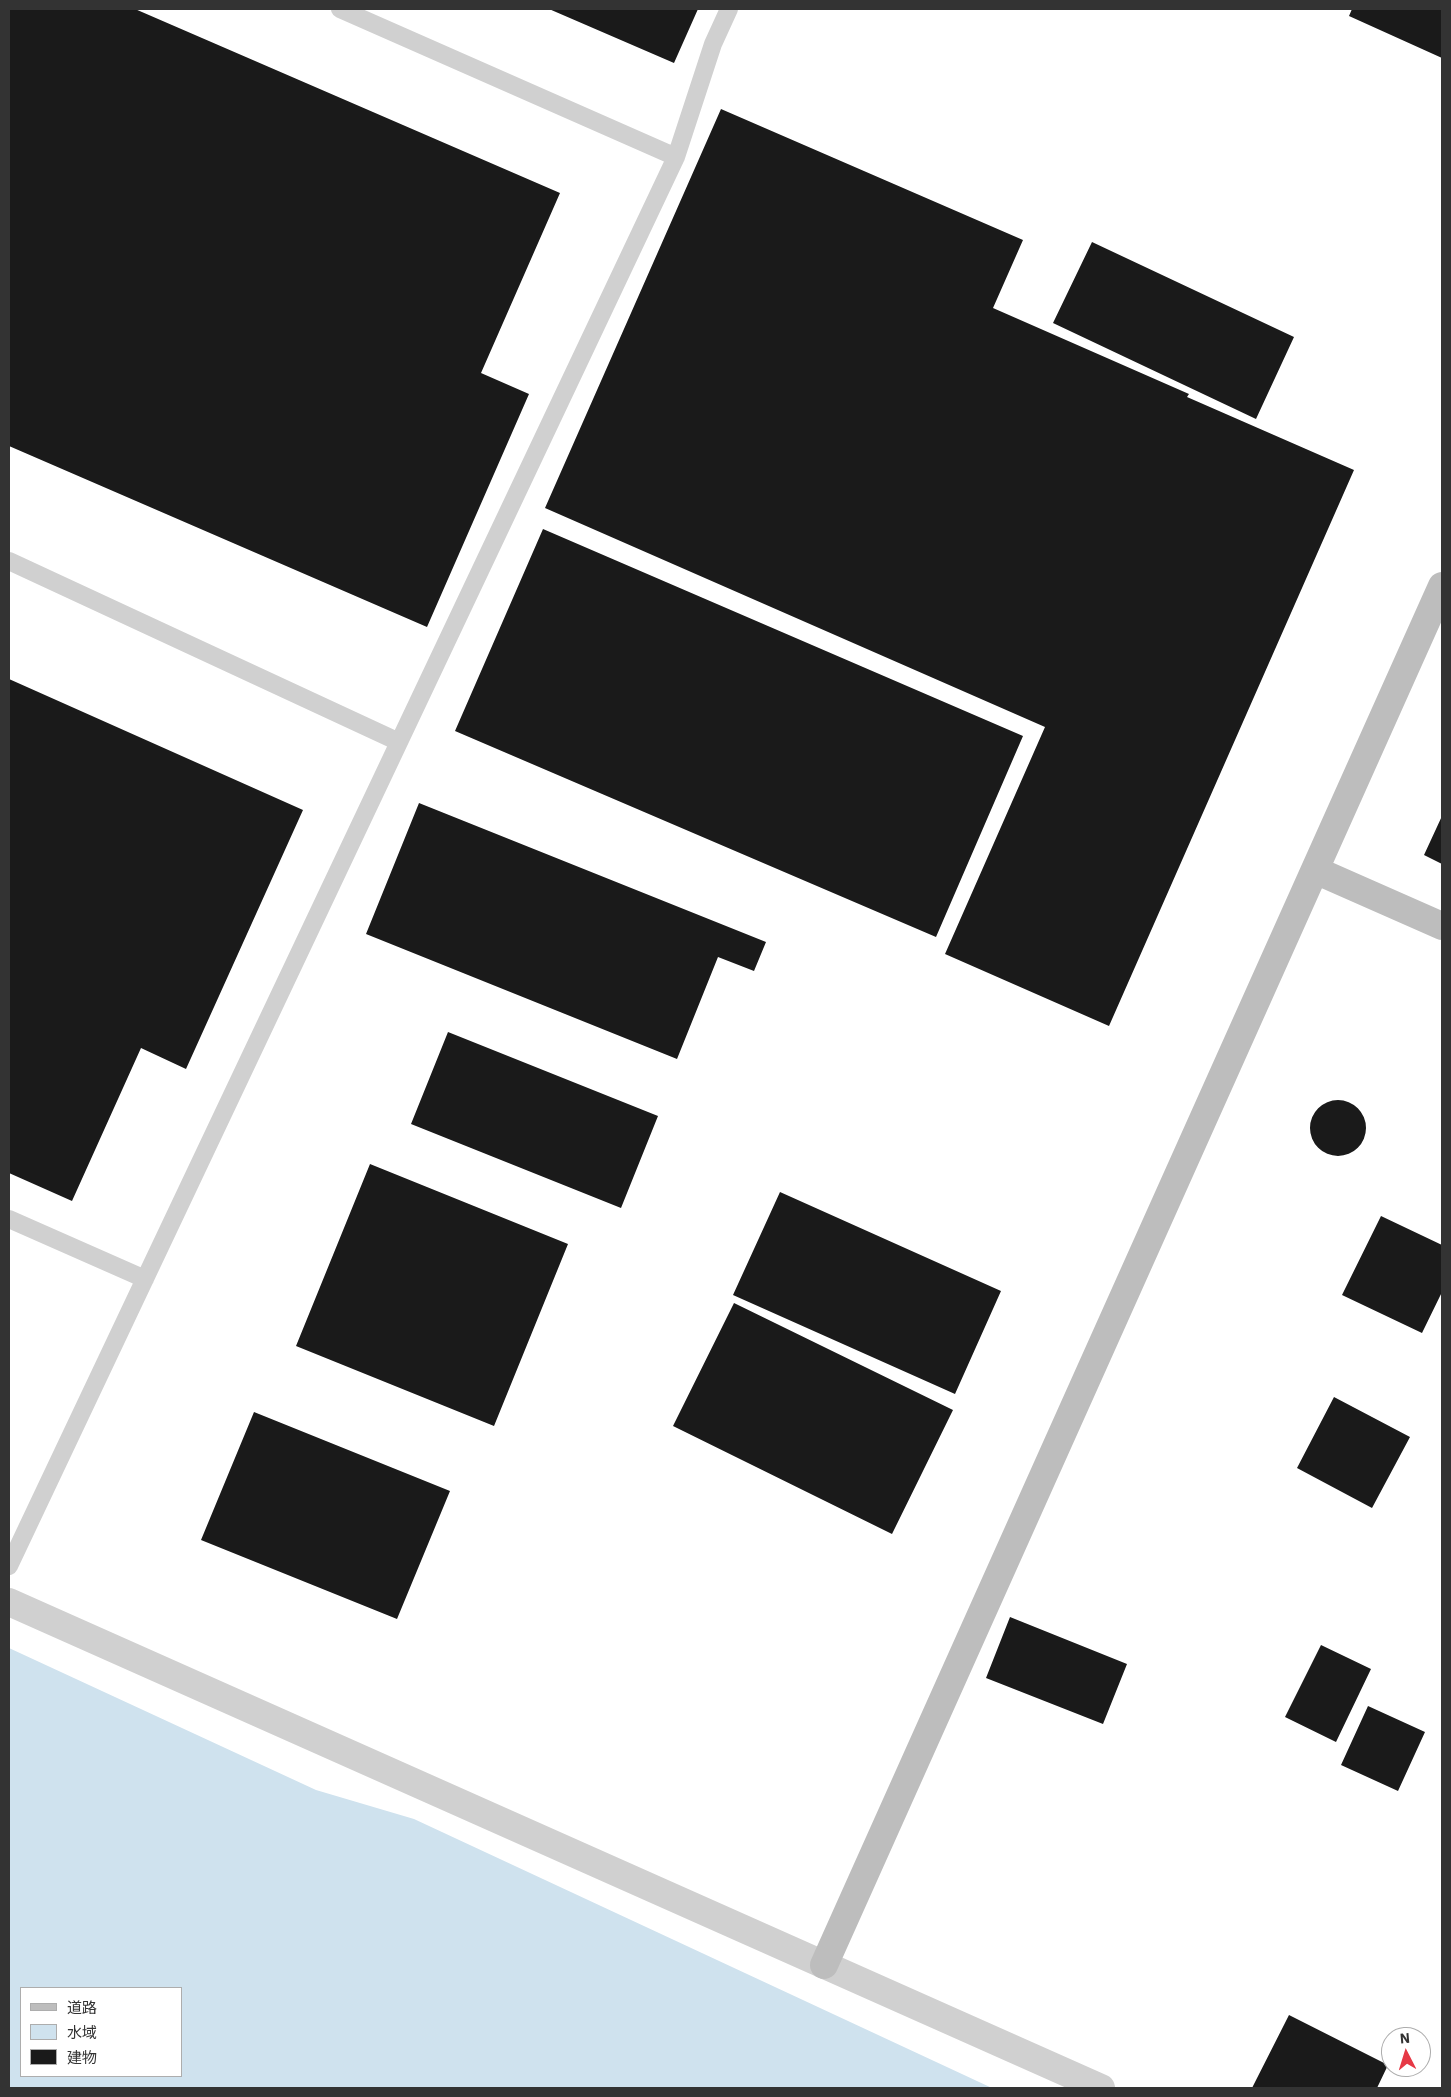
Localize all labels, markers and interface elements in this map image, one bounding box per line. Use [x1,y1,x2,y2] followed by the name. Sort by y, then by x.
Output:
[20,1987,182,2077] legend
[67,1998,97,2017] text: 道路
[67,2023,97,2042] text: 水域
[1381,2027,1431,2077] north arrow
[1399,2029,1411,2047] text: N
[67,2048,97,2067] text: 建物

